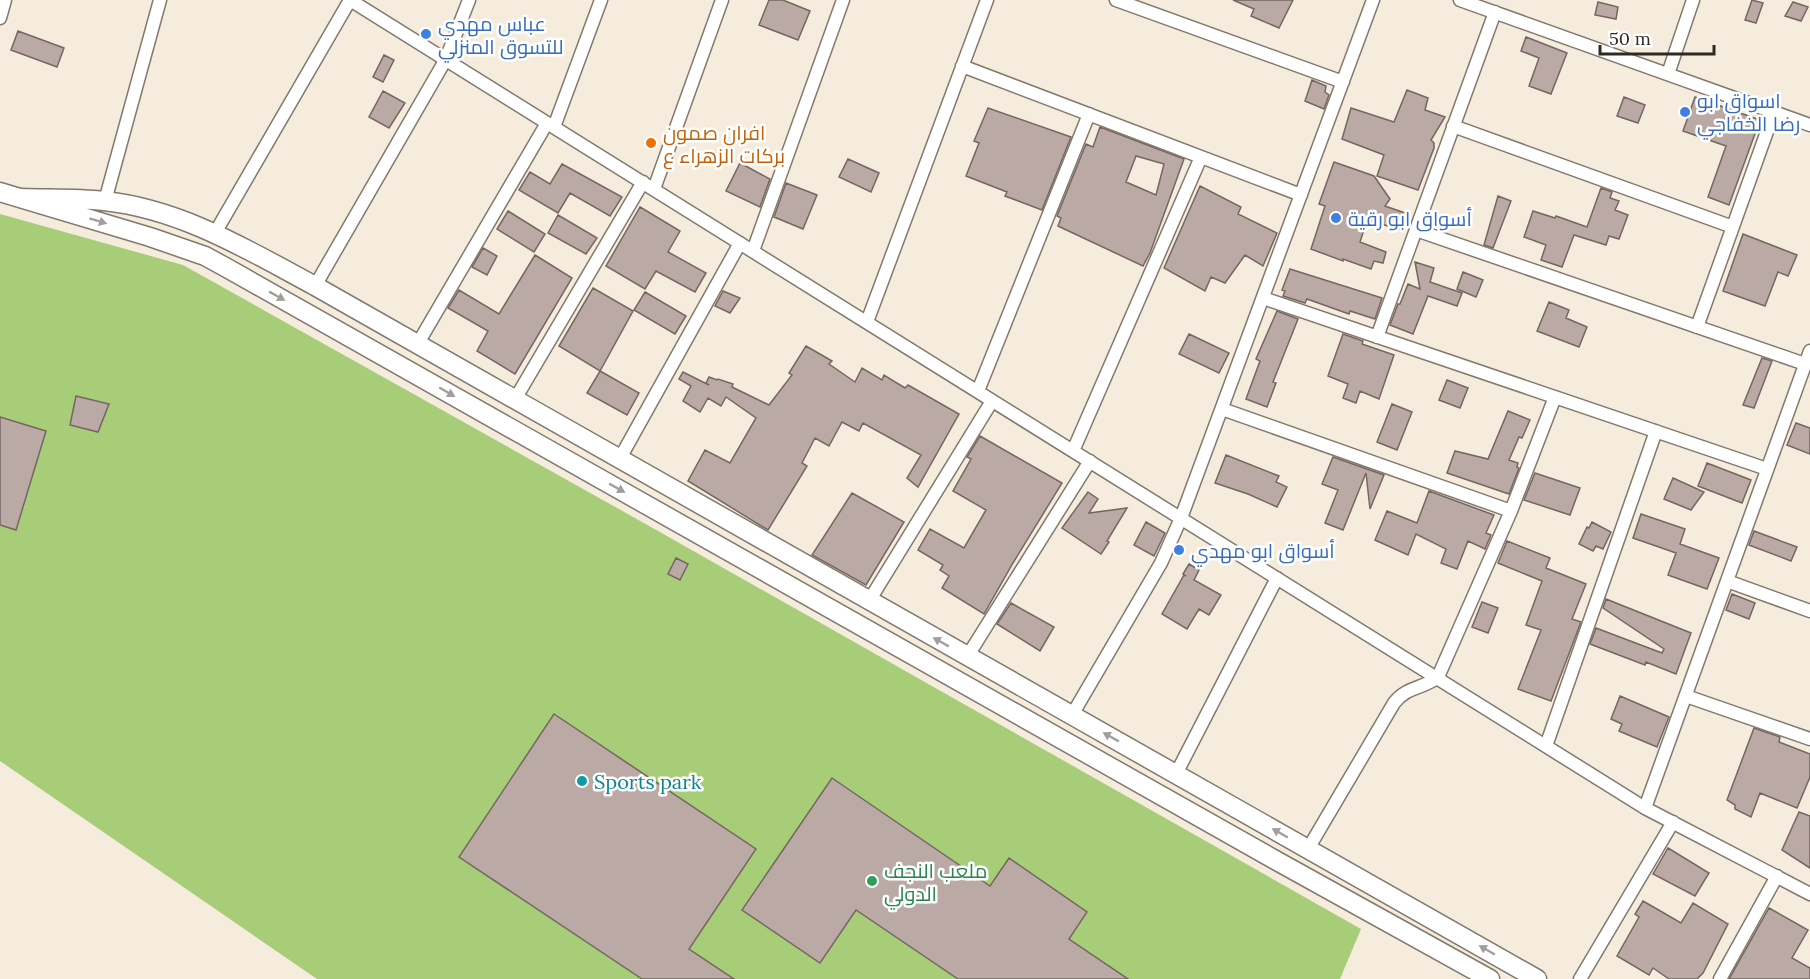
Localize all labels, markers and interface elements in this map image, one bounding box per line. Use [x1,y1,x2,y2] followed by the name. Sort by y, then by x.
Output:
[438,11,563,63] place label: عباس مهدي للتسوق المنزلي
[1600,18,1714,56] scale bar
[419,27,433,41] marker: عباس مهدي للتسوق المنزلي
[1609,27,1651,50] text: 50 m
[1697,88,1800,140] place label: اسواق ابو رضا الخفاجي
[1678,105,1692,119] marker: اسواق ابو رضا الخفاجي
[663,120,785,170] place label: افران صمون بركات الزهراء ع
[644,136,658,150] marker: افران صمون بركات الزهراء ع
[1348,206,1472,232] place label: أسواق ابو رقية
[1329,211,1343,225] marker: أسواق ابو رقية
[89,217,107,226] one-way arrow
[269,291,286,301] one-way arrow
[439,387,456,397] one-way arrow
[609,483,626,493] one-way arrow
[1191,538,1335,567] place label: أسواق ابو مهدي
[1172,543,1186,557] marker: أسواق ابو مهدي
[933,636,949,647] one-way arrow
[1102,732,1119,742] one-way arrow
[594,769,702,794] place label: Sports park
[575,774,589,788] marker: Sports park
[1272,828,1288,839] one-way arrow
[884,858,987,910] place label: ملعب النجف الدولي
[865,874,879,888] marker: ملعب النجف الدولي
[1478,945,1495,955] one-way arrow

